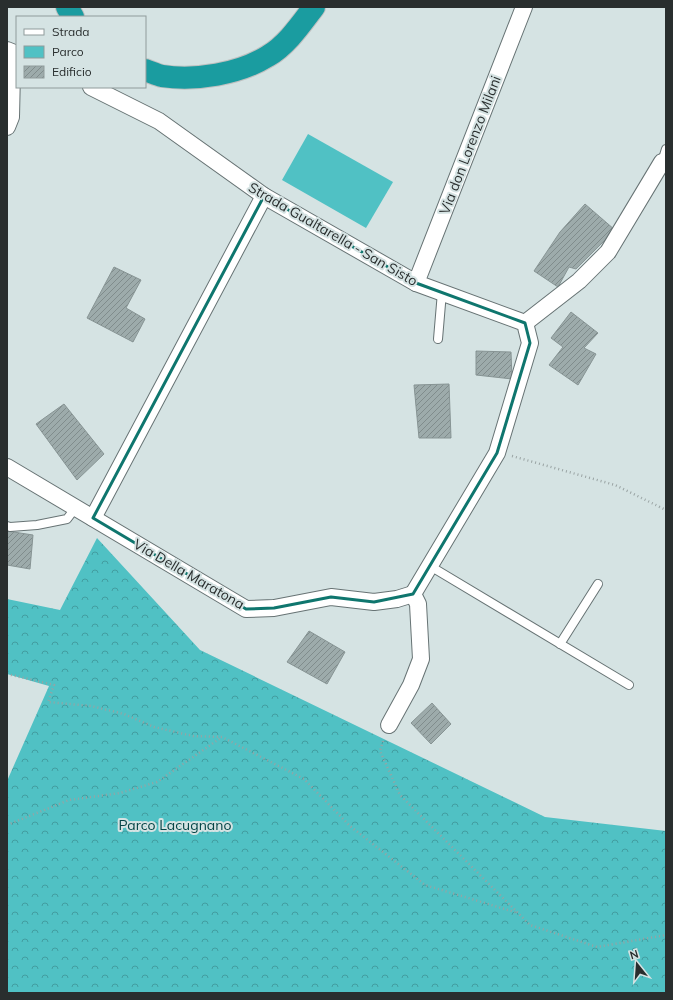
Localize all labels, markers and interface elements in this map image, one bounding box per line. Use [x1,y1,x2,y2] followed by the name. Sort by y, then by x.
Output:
[16,16,146,88] legend
[52,24,90,39] text: Strada
[52,44,84,59] text: Parco
[52,64,92,79] text: Edificio
[435,73,505,217] street label: Via don Lorenzo Milani
[245,178,421,290] street label: Strada Gualtarella - San Sisto
[130,535,248,613] street label: Via Della Maratona
[119,816,231,834] park label: Parco Lacugnano
[617,944,657,984] north arrow
[628,947,640,962] text: N

